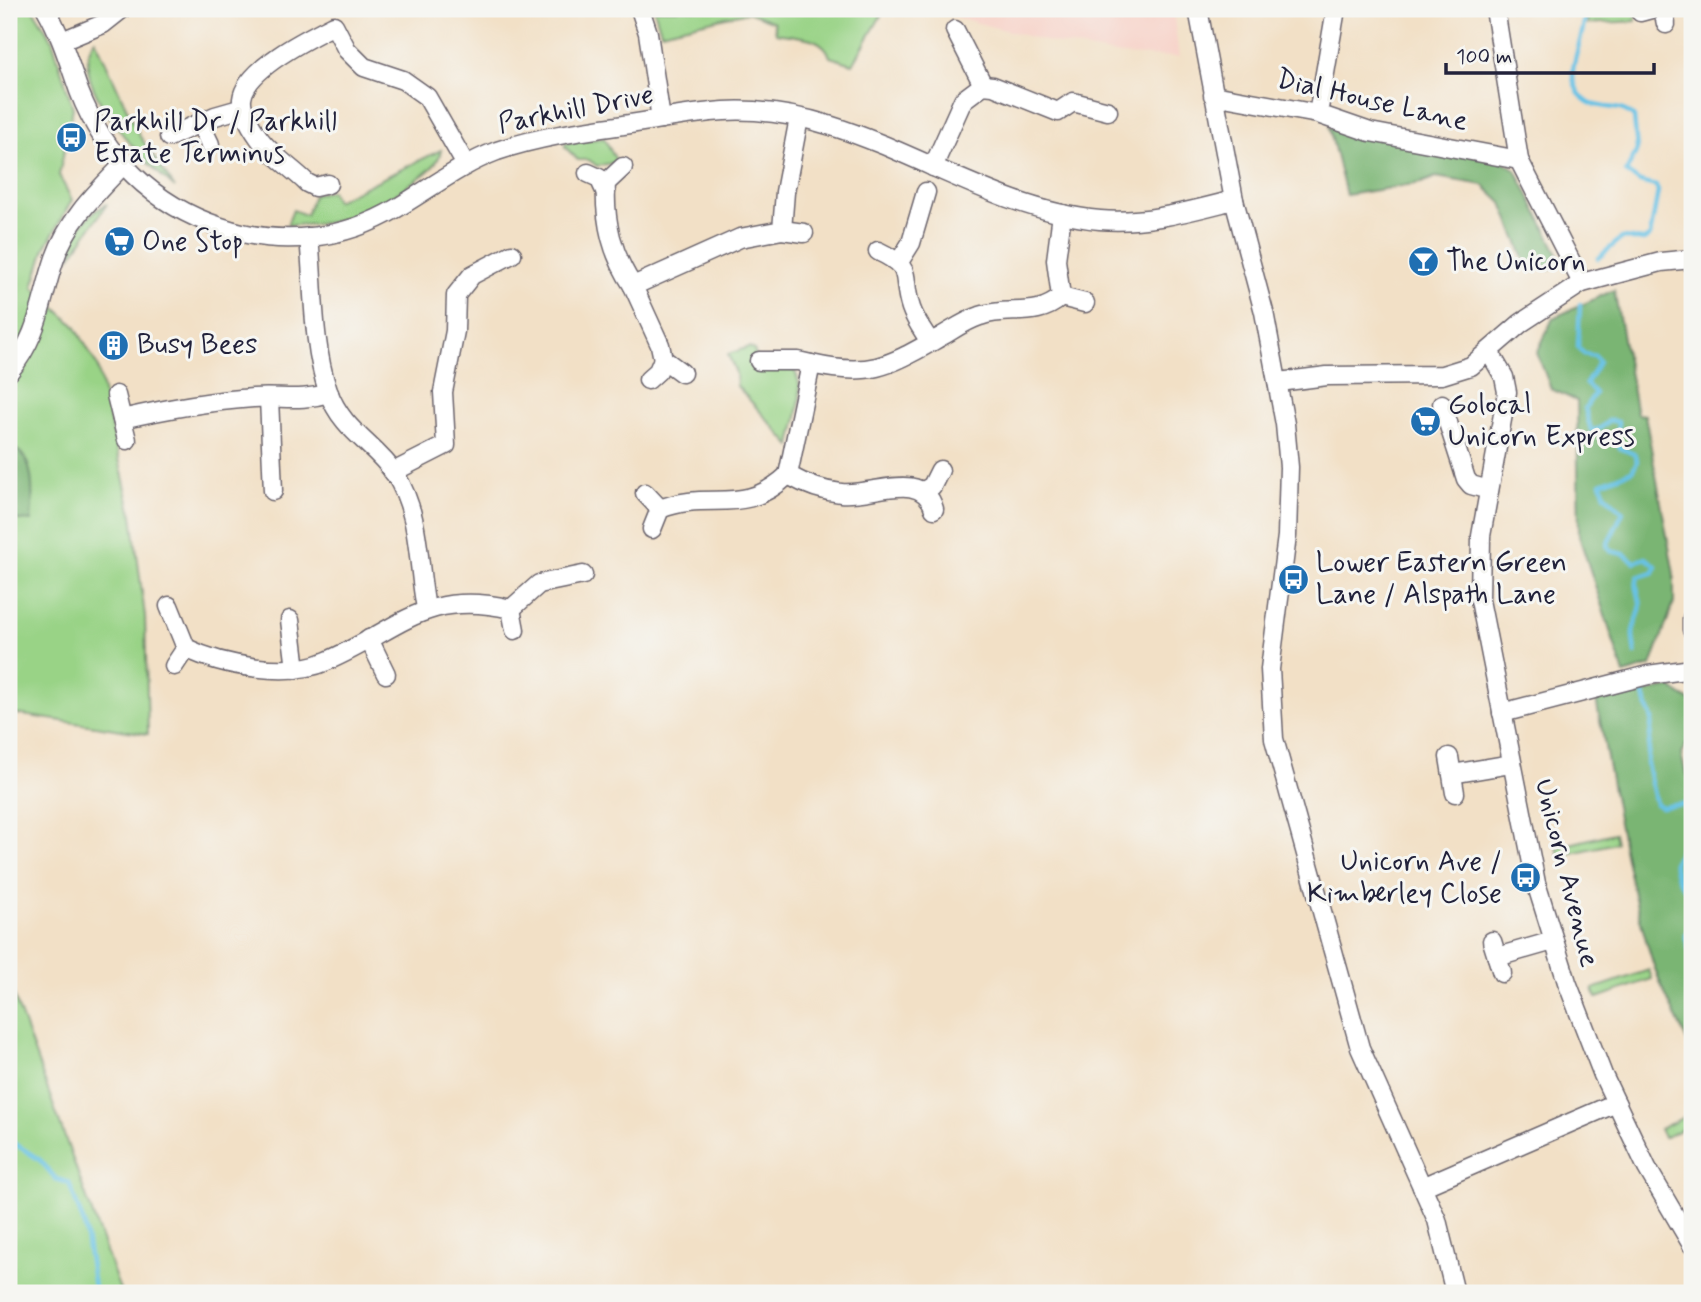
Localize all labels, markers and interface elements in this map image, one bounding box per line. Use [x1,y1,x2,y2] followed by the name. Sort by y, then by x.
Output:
[1446,32,1654,76] scale bar
[1456,43,1512,71] text: 100 m
[1273,61,1471,141] street label: Dial House Lane
[495,77,657,143] street label: Parkhill Drive
[94,104,337,173] place label: Parkhill Dr / Parkhill Estate Terminus
[54,121,88,155] bus stop icon: Parkhill Dr / Parkhill Estate Terminus
[142,224,243,261] place label: One Stop
[102,225,136,259] supermarket icon: One Stop
[1446,244,1586,281] place label: The Unicorn
[1406,245,1440,279] bar icon: The Unicorn
[137,327,258,364] place label: Busy Bees
[97,328,131,362] building icon: Busy Bees
[1448,387,1635,456] place label: Golocal Unicorn Express
[1408,404,1442,438] supermarket icon: Golocal Unicorn Express
[1316,545,1567,614] place label: Lower Eastern Green Lane / Alspath Lane
[1276,562,1310,596] bus stop icon: Lower Eastern Green Lane / Alspath Lane
[1525,775,1607,971] street label: Unicorn Avenue
[1307,844,1502,913] place label: Unicorn Ave / Kimberley Close
[1508,861,1542,895] bus stop icon: Unicorn Ave / Kimberley Close

